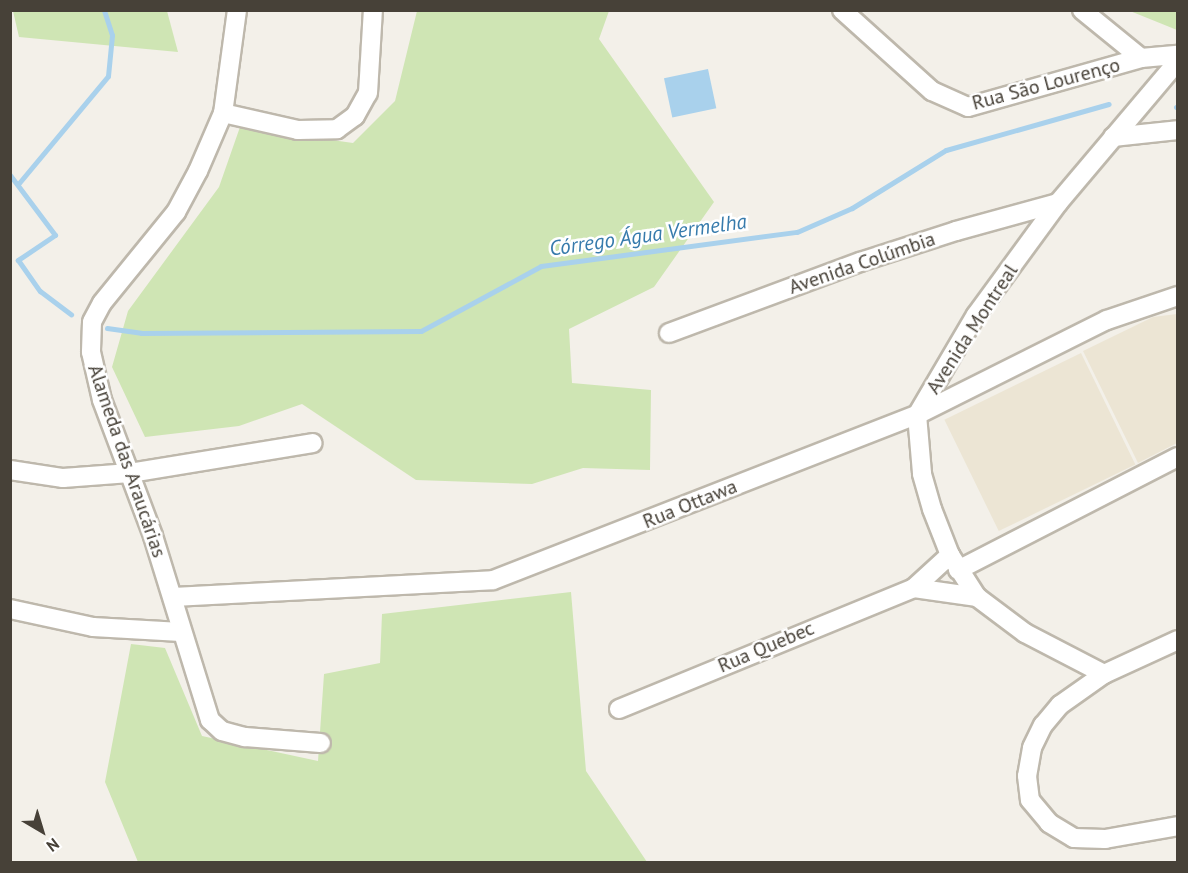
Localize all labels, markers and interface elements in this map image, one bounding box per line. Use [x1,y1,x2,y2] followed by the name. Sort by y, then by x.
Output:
[969,53,1123,115] street label: Rua São Lourenço
[547,209,749,261] water label: Córrego Água Vermelha
[786,227,938,299] street label: Avenida Colúmbia
[921,260,1023,398] street label: Avenida Montreal
[83,361,171,561] street label: Alameda das Araucárias
[639,474,741,534] street label: Rua Ottawa
[714,616,818,678] street label: Rua Quebec
[12,801,72,861] north arrow
[43,834,63,856] text: N

